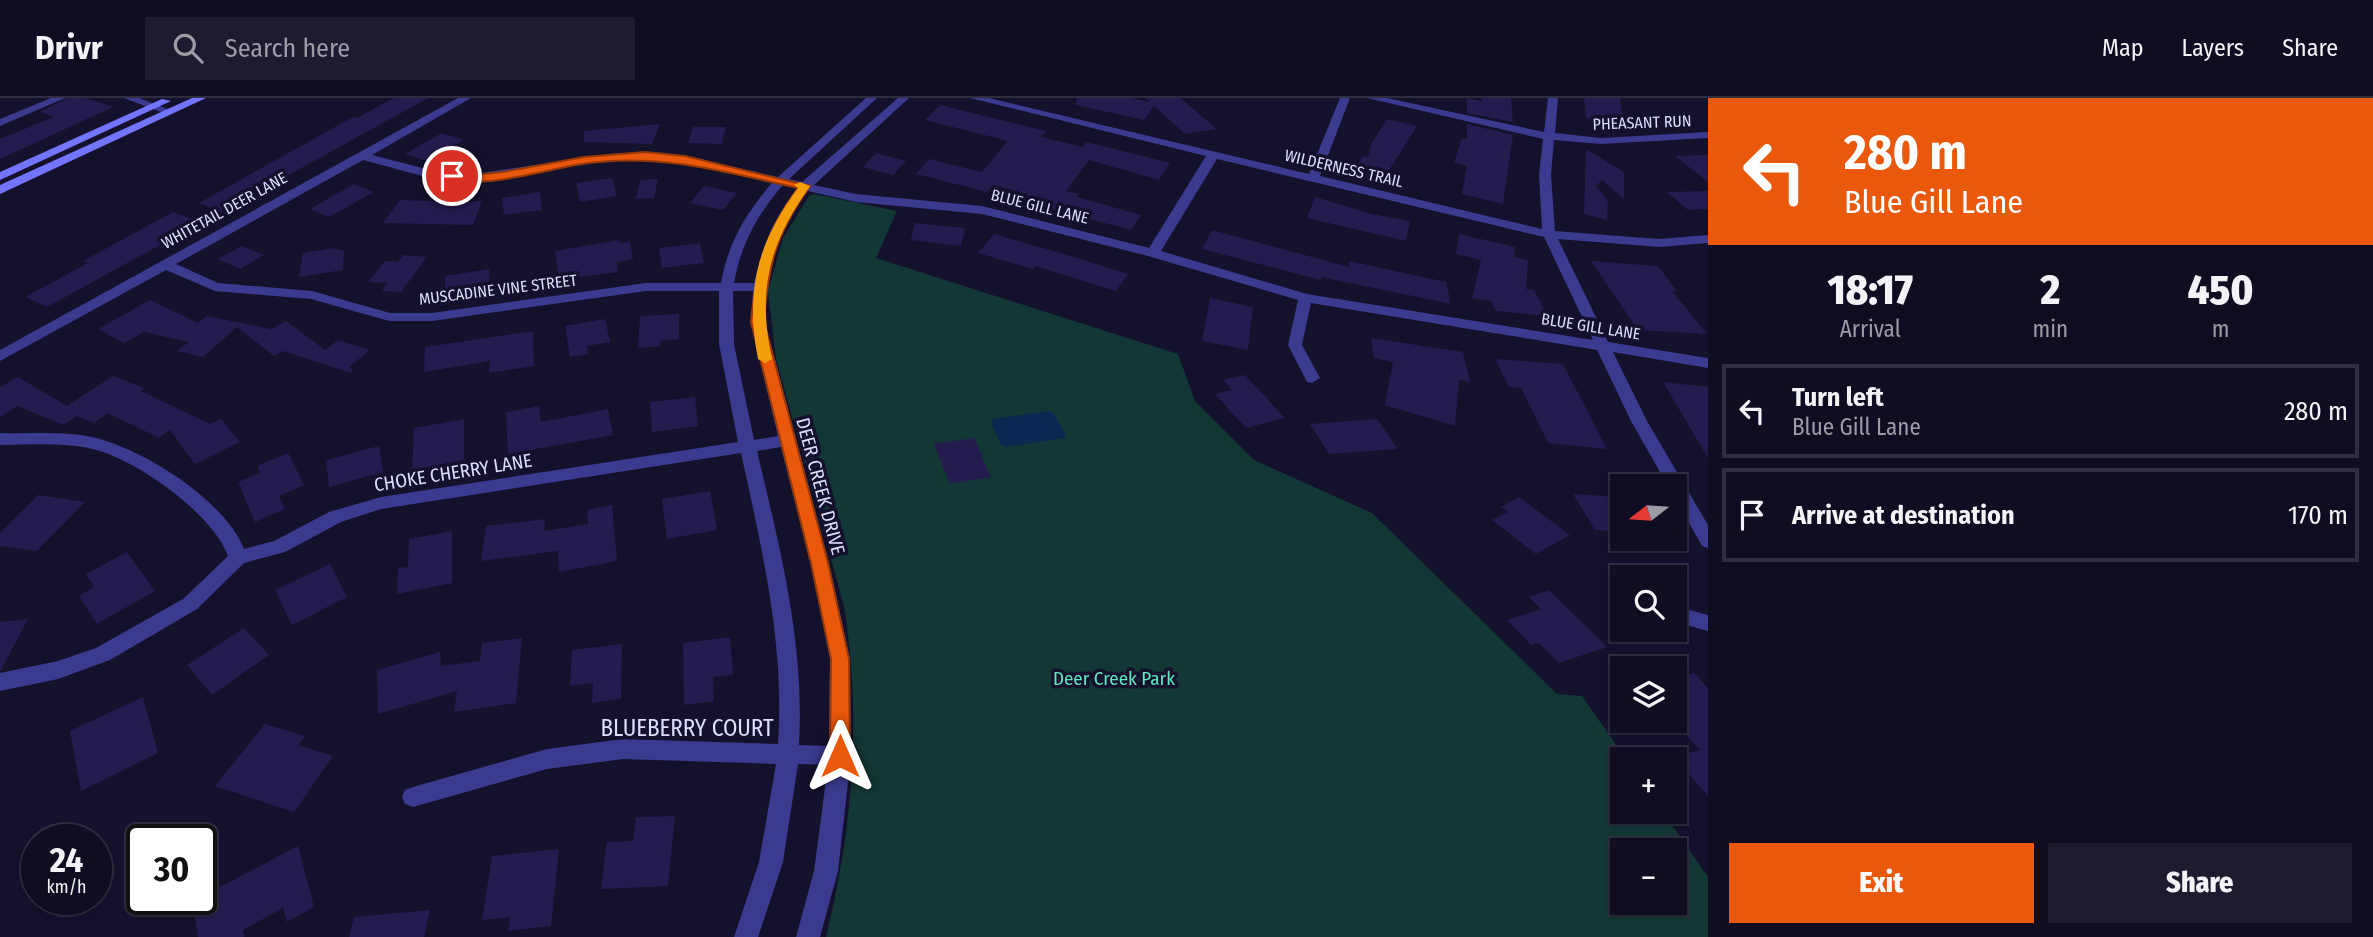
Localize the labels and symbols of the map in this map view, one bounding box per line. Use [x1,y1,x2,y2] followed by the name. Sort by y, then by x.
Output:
[1592,111,1692,134] street label: PHEASANT RUN
[422,146,482,206] pin
[1283,146,1405,191] street label: WILDERNESS TRAIL
[158,168,290,253] street label: WHITETAIL DEER LANE
[989,185,1091,228] street label: BLUE GILL LANE
[418,270,579,309] street label: MUSCADINE VINE STREET
[1540,309,1642,344] street label: BLUE GILL LANE
[791,415,850,557] street label: DEER CREEK DRIVE
[372,449,534,496] street label: CHOKE CHERRY LANE
[1610,474,1687,551] north arrow
[1053,667,1175,690] park label: Deer Creek Park
[600,714,774,742] street label: BLUEBERRY COURT
[803,719,877,793] position arrow
[126,824,217,915] speed limit sign: 30

